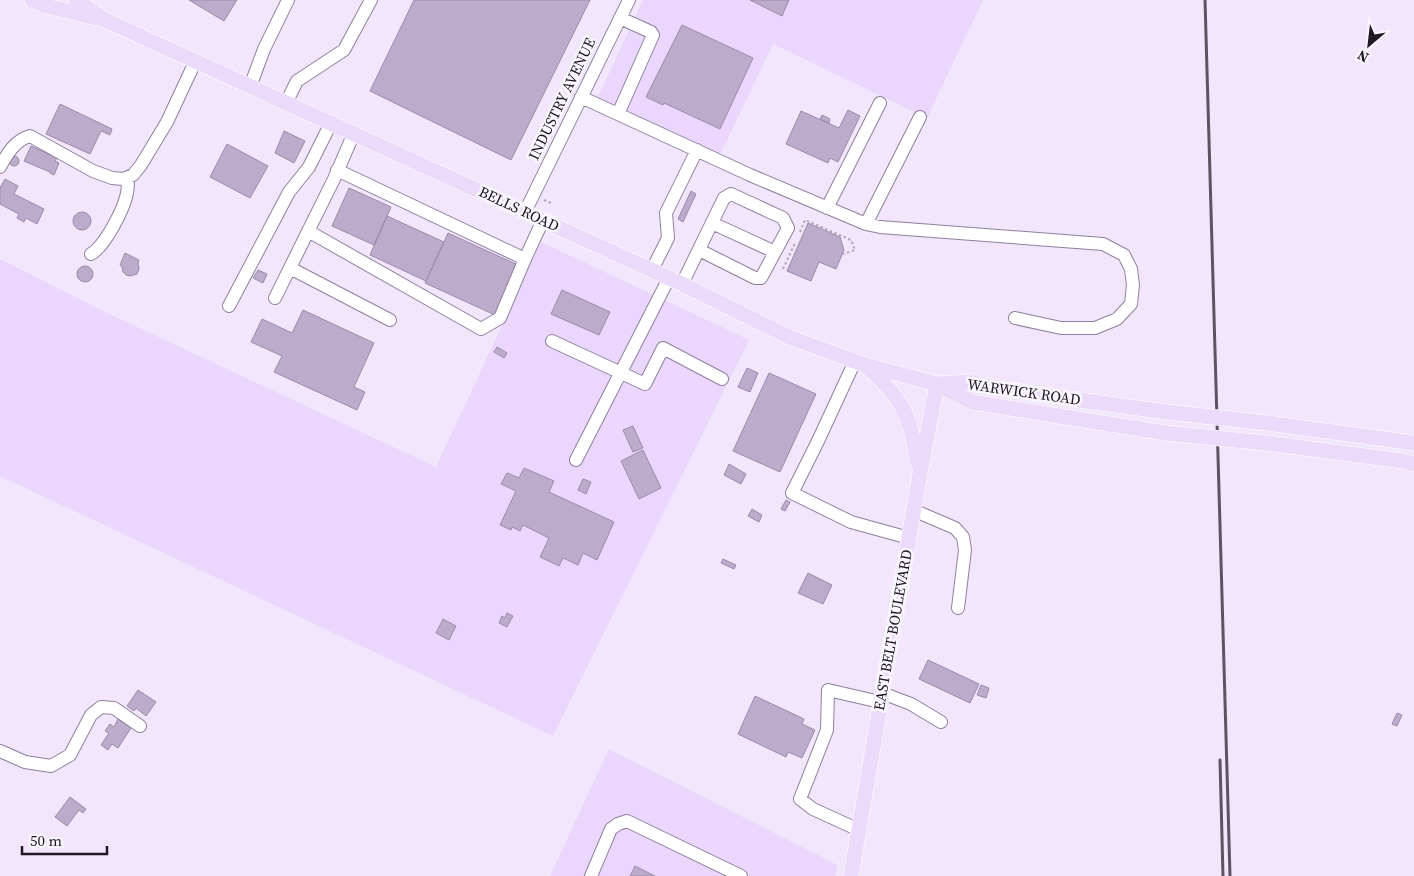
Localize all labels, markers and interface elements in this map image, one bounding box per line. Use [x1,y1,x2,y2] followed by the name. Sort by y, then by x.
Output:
[1344,20,1394,70] north arrow
[523,34,600,163] street label: INDUSTRY AVENUE
[1354,45,1372,68] text: N
[476,181,563,236] street label: BELLS ROAD
[966,373,1082,410] street label: WARWICK ROAD
[868,548,917,712] street label: EAST BELT BOULEVARD
[22,824,108,856] scale bar
[30,830,62,851] text: 50 m

